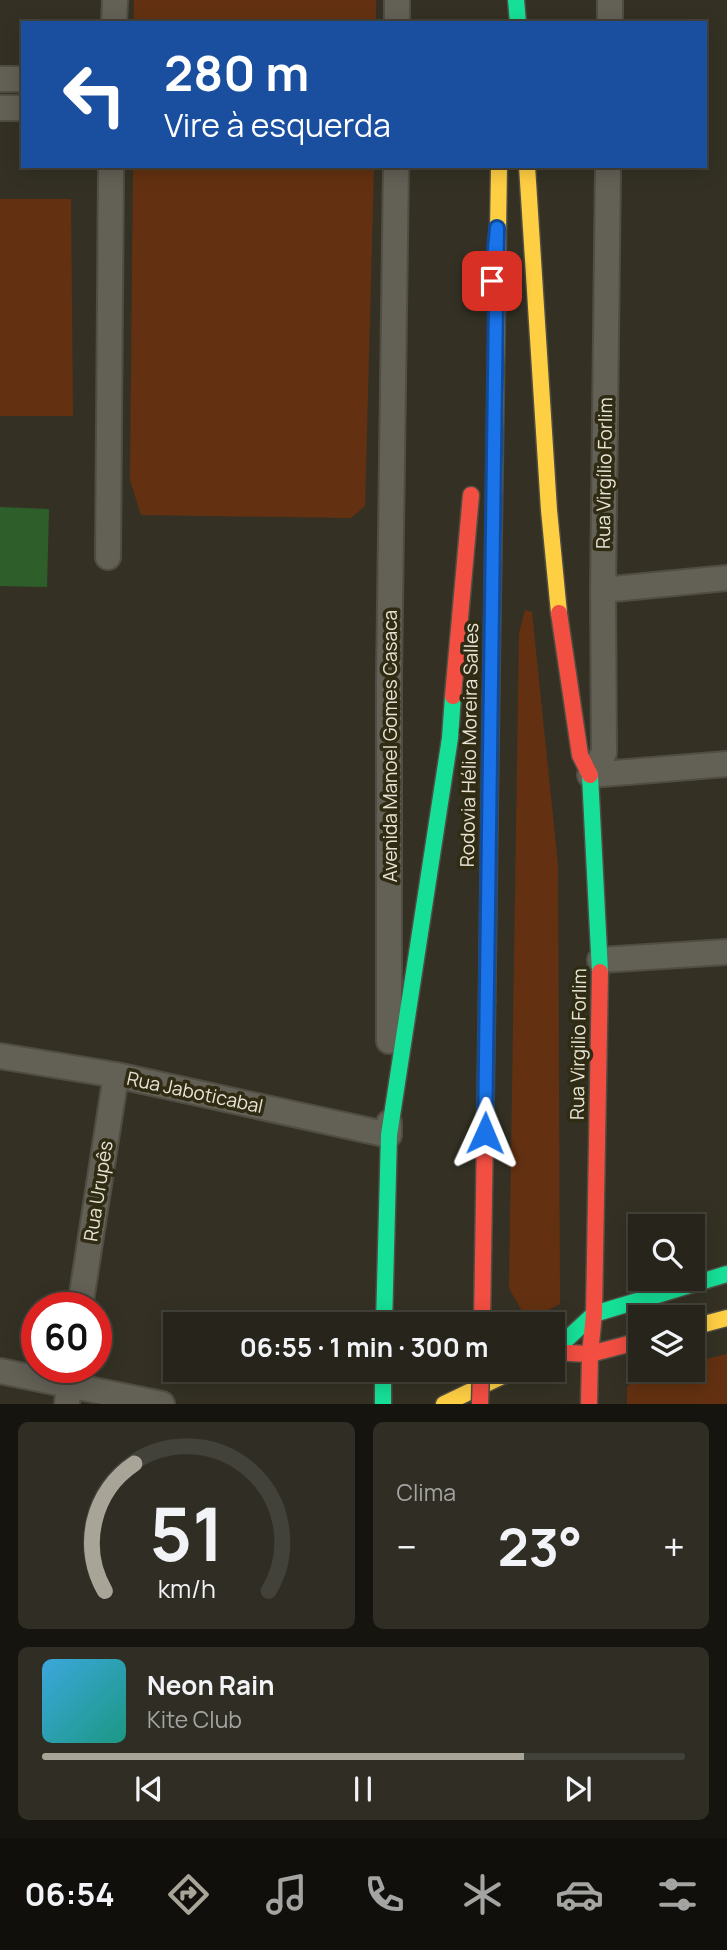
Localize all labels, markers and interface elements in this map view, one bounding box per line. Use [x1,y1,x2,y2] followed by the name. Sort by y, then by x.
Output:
[164,39,309,106] text: 280 m
[49,49,140,140] icon: left
[164,103,391,147] text: Vire à esquerda
[462,251,522,311] pin
[473,262,511,300] icon: arrive
[590,397,618,549] street label: Rua Virgílio Forlim
[377,610,403,882] street label: Avenida Manoel Gomes Casaca
[454,623,484,867] street label: Rodovia Hélio Moreira Salles
[564,968,592,1120] street label: Rua Virgilio Forlim
[124,1065,266,1119] street label: Rua Jaboticabal
[448,1096,522,1170] position arrow
[77,1139,119,1243] street label: Rua Urupês
[628,1214,705,1382] map controls
[628,1214,705,1291] button: search
[21,1292,112,1383] speed limit sign: 60
[628,1305,705,1382] button: layers
[240,1329,488,1365] text: 06:55 · 1 min · 300 m
[397,1476,456,1508] text: Clima
[149,1484,224,1584] text: 51
[498,1511,582,1582] text: 23°
[397,1520,417,1572] text: −
[663,1520,685,1572] text: +
[157,1571,215,1606] text: km/h
[147,1667,275,1703] text: Neon Rain
[147,1703,242,1735] text: Kite Club
[130,1770,168,1808] icon: previous
[344,1770,382,1808] icon: pause
[559,1770,597,1808] icon: next
[164,1870,213,1919] icon: directions
[262,1870,311,1919] icon: music
[360,1870,409,1919] icon: phone
[458,1870,507,1919] icon: climate
[555,1870,604,1919] icon: car
[653,1870,702,1919] icon: filters
[24,1872,115,1916] text: 06:54

